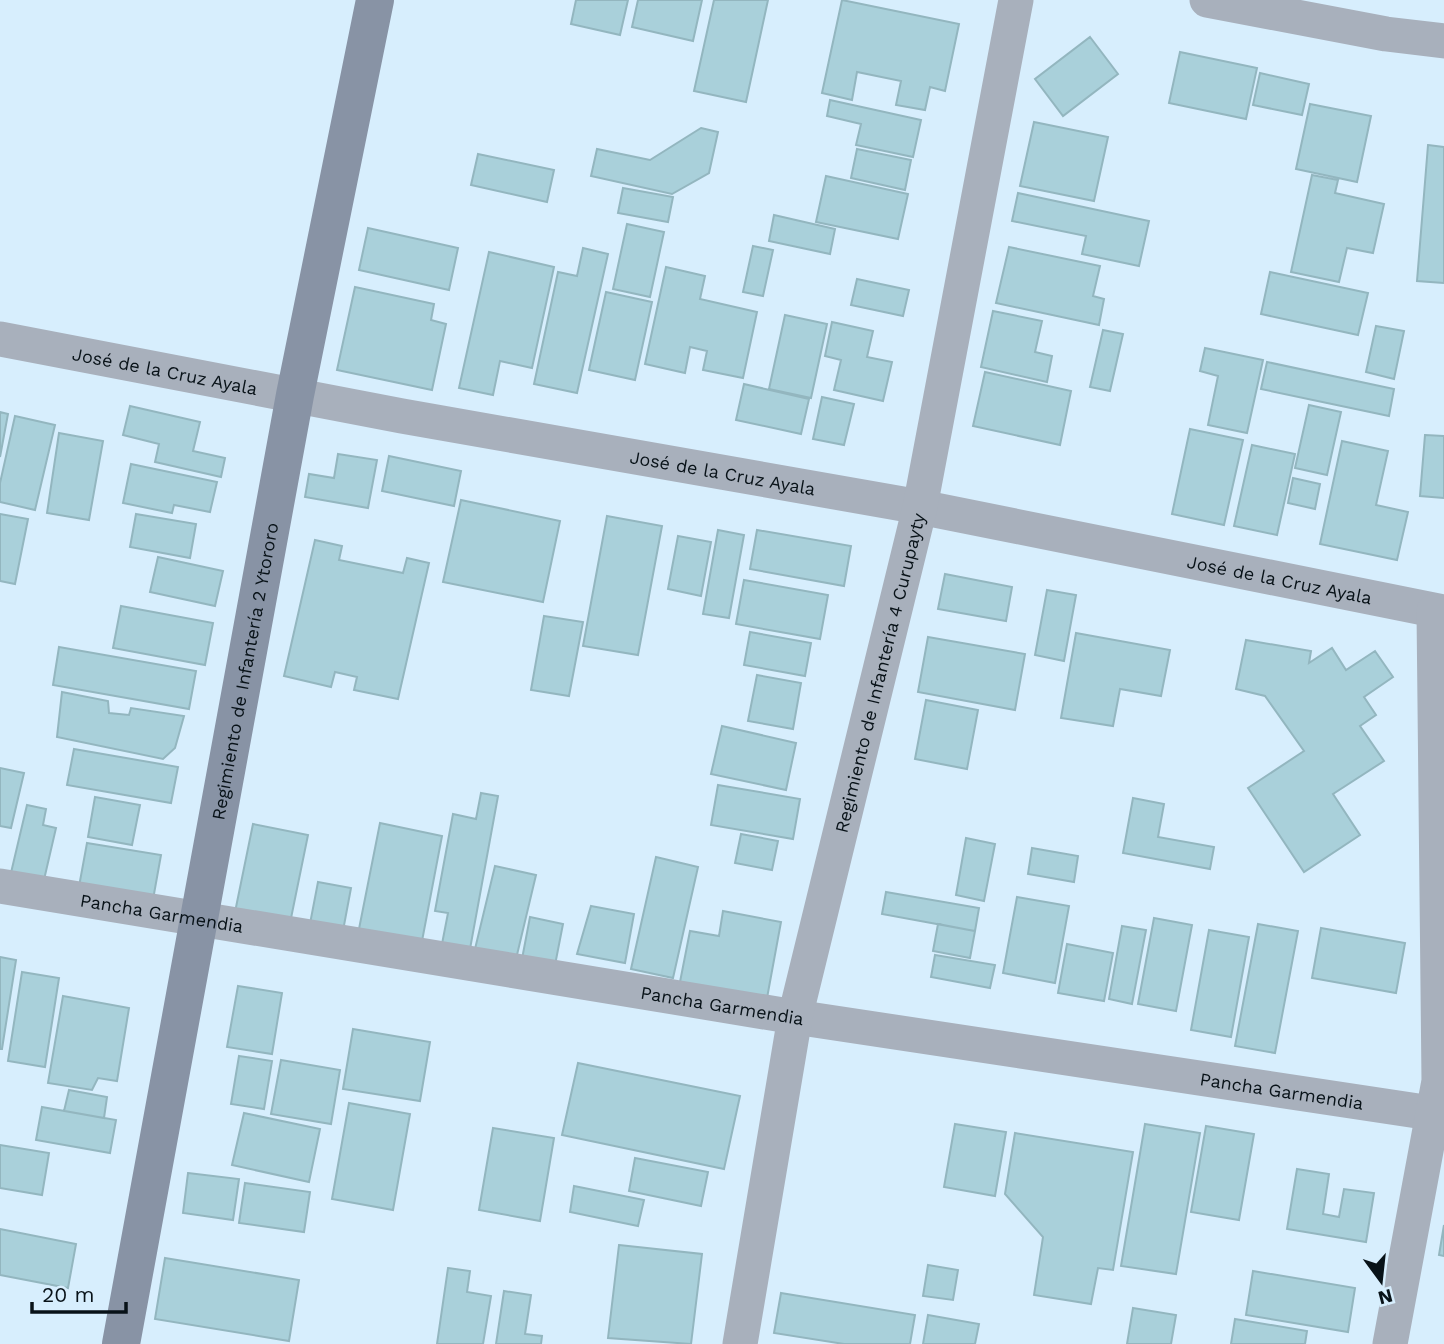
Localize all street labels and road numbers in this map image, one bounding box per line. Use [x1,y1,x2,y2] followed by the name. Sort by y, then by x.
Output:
[71,343,259,399] street label: José de la Cruz Ayala
[628,446,817,499] street label: José de la Cruz Ayala
[830,510,929,835] street label: Regimiento de Infantería 4 Curupayty
[207,521,282,822] street label: Regimiento de Infantería 2 Ytororo
[1185,550,1374,608] street label: José de la Cruz Ayala
[79,889,245,936] street label: Pancha Garmendia
[639,981,805,1029] street label: Pancha Garmendia
[1199,1068,1365,1113] street label: Pancha Garmendia

